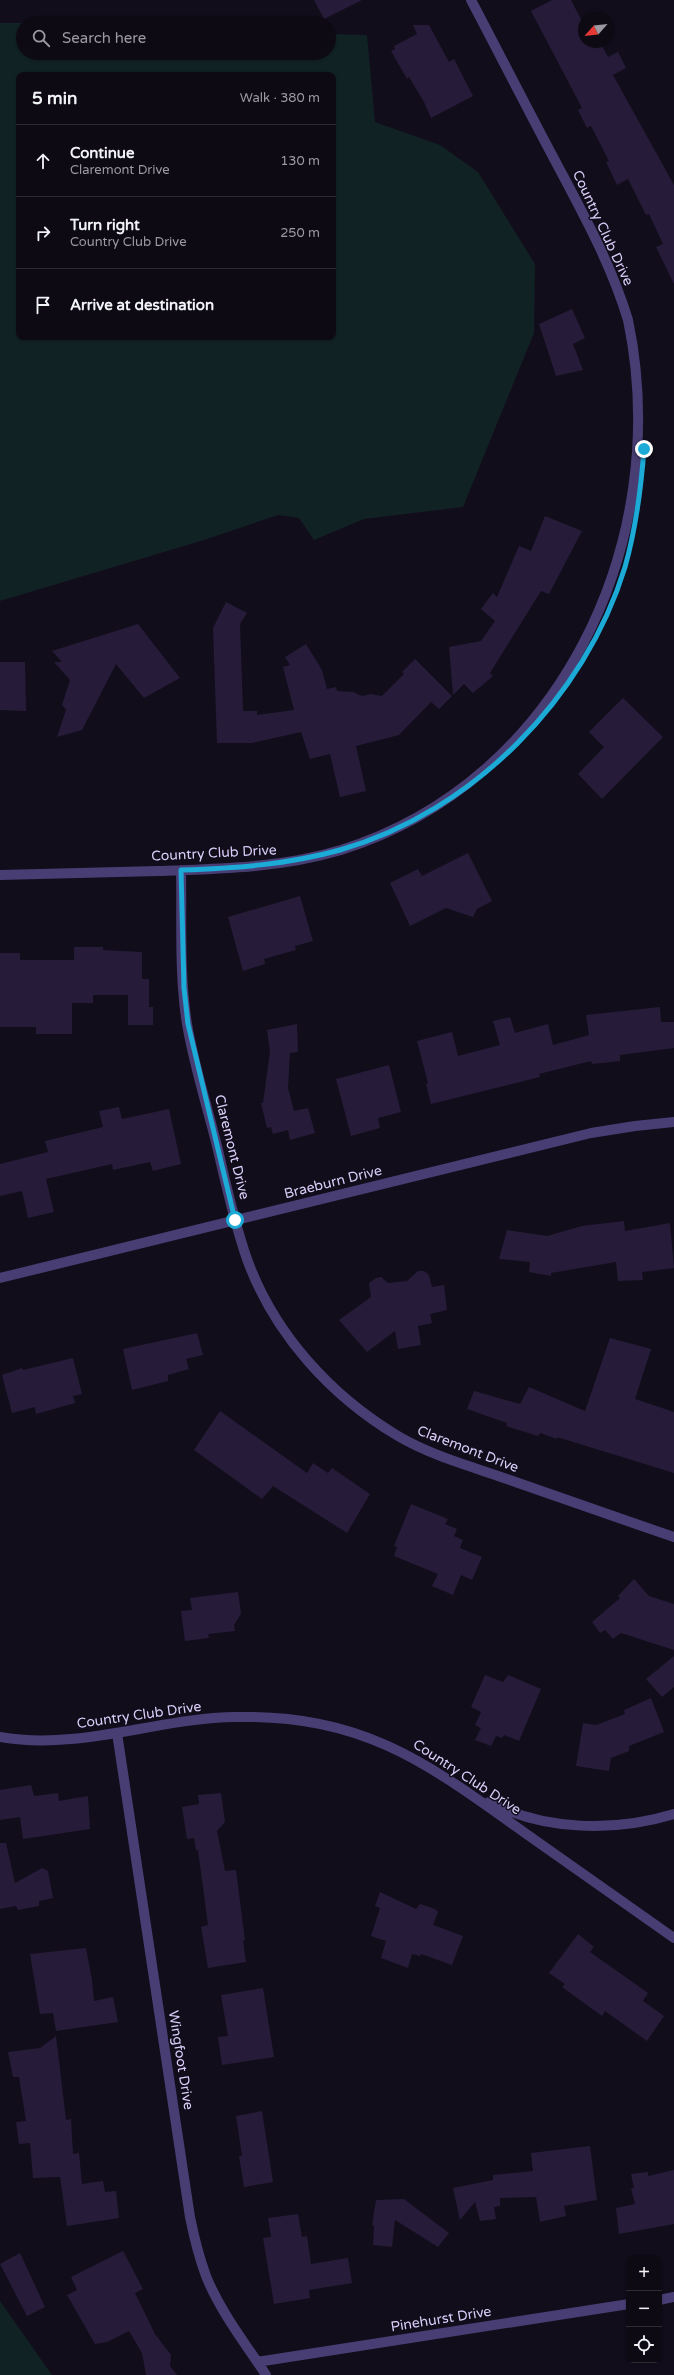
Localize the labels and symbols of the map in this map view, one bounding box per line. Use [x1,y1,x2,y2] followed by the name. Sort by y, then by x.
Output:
[578,12,614,48] north arrow
[569,168,637,289] street label: Country Club Drive
[635,440,653,458] route end
[151,841,277,865] street label: Country Club Drive
[211,1093,253,1201] street label: Claremont Drive
[282,1162,384,1202] street label: Braeburn Drive
[226,1211,244,1229] route start
[415,1422,521,1476] street label: Claremont Drive
[76,1698,202,1732] street label: Country Club Drive
[410,1736,524,1818] street label: Country Club Drive
[165,2009,197,2111] street label: Wingfoot Drive
[389,2303,493,2335] street label: Pinehurst Drive

